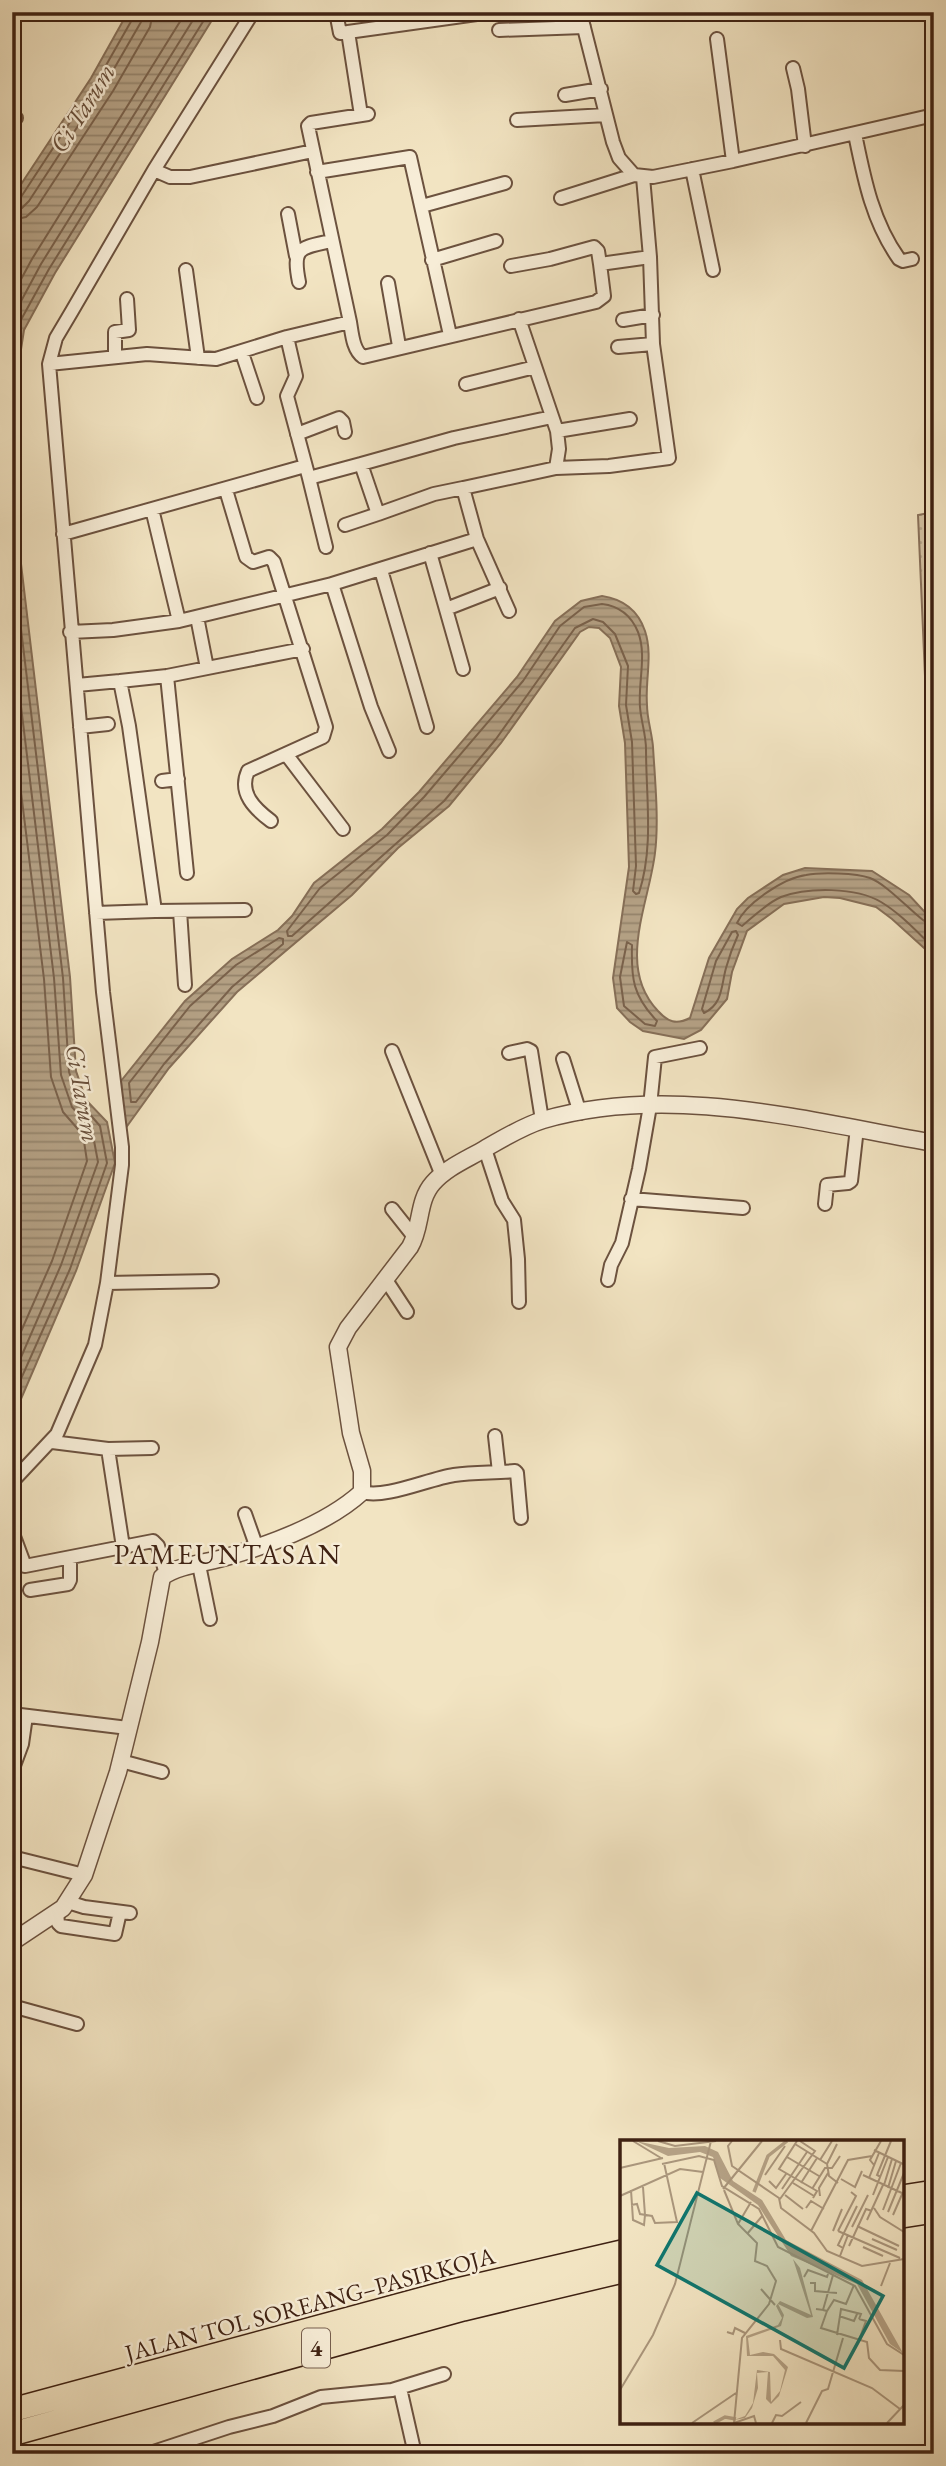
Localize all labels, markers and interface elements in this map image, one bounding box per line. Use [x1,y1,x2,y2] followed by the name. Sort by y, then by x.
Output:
[41,57,123,159] water label: Ci Tarum
[58,1041,108,1145] water label: Ci Tarum
[114,1536,342,1572] district label: PAMEUNTASAN
[620,2140,904,2424] inset map
[120,2240,499,2369] street label: JALAN TOL SOREANG–PASIRKOJA
[302,2328,330,2368] road number: 4

